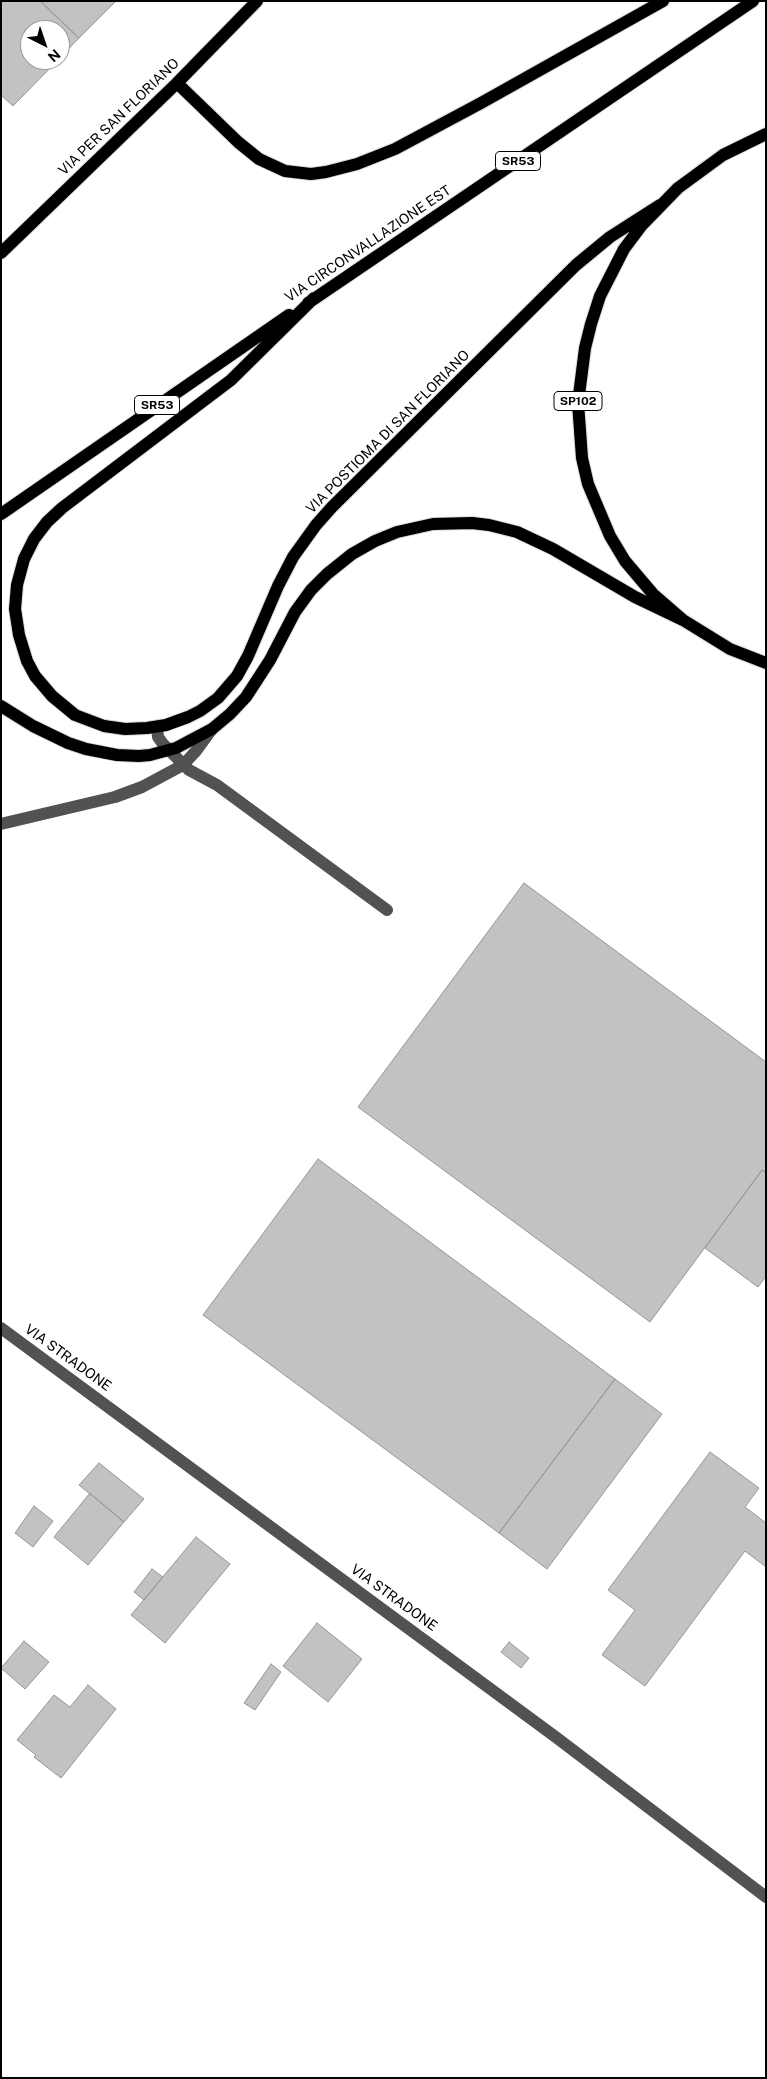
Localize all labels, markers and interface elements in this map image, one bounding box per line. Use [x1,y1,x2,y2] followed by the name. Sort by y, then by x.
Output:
[20,20,70,70] north arrow
[55,55,183,179] street label: VIA PER SAN FLORIANO
[496,152,540,170] road number: SR53
[282,182,454,306] street label: VIA CIRCONVALLAZIONE EST
[303,347,473,517] street label: VIA POSTIOMA DI SAN FLORIANO
[554,392,602,411] road number: SP102
[134,396,180,414] road number: SR53
[21,1321,115,1395] street label: VIA STRADONE
[347,1561,441,1635] street label: VIA STRADONE

